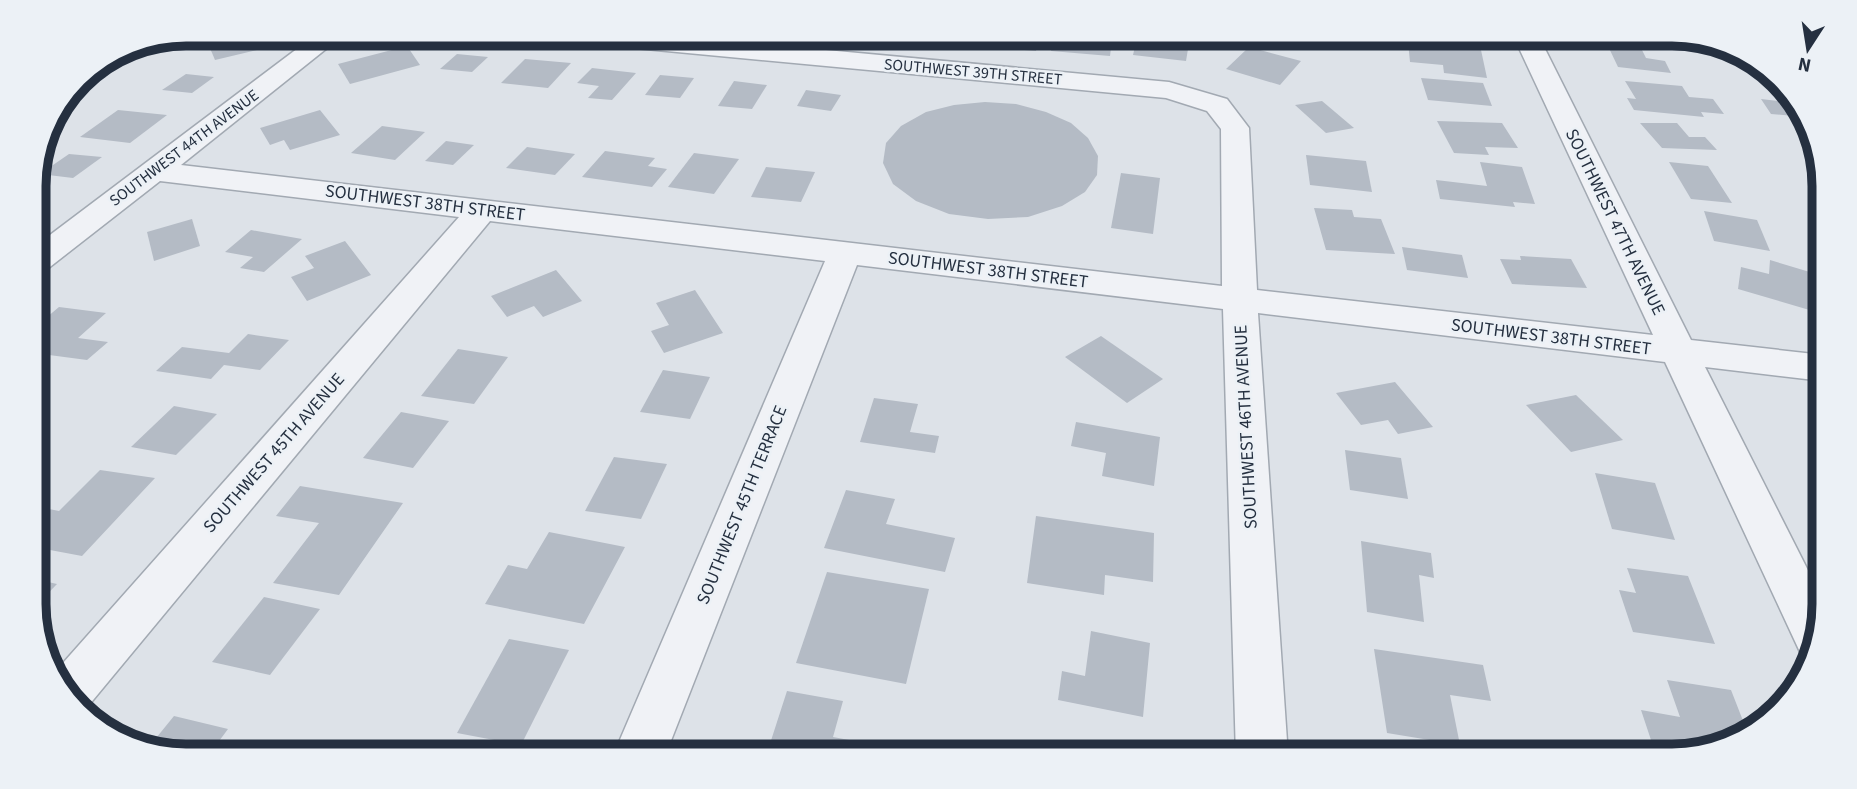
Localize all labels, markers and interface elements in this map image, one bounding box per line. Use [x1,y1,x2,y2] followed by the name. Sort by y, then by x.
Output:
[1773,14,1843,84] north arrow
[1796,50,1814,79] text: N
[883,53,1064,91] street label: SOUTHWEST 39TH STREET
[105,84,263,212] street label: SOUTHWEST 44TH AVENUE
[1559,125,1671,319] street label: SOUTHWEST 47TH AVENUE
[324,178,527,228] street label: SOUTHWEST 38TH STREET
[887,245,1090,295] street label: SOUTHWEST 38TH STREET
[1450,312,1653,362] street label: SOUTHWEST 38TH STREET
[1228,324,1264,530] street label: SOUTHWEST 46TH AVENUE
[197,368,351,538] street label: SOUTHWEST 45TH AVENUE
[691,402,793,608] street label: SOUTHWEST 45TH TERRACE

